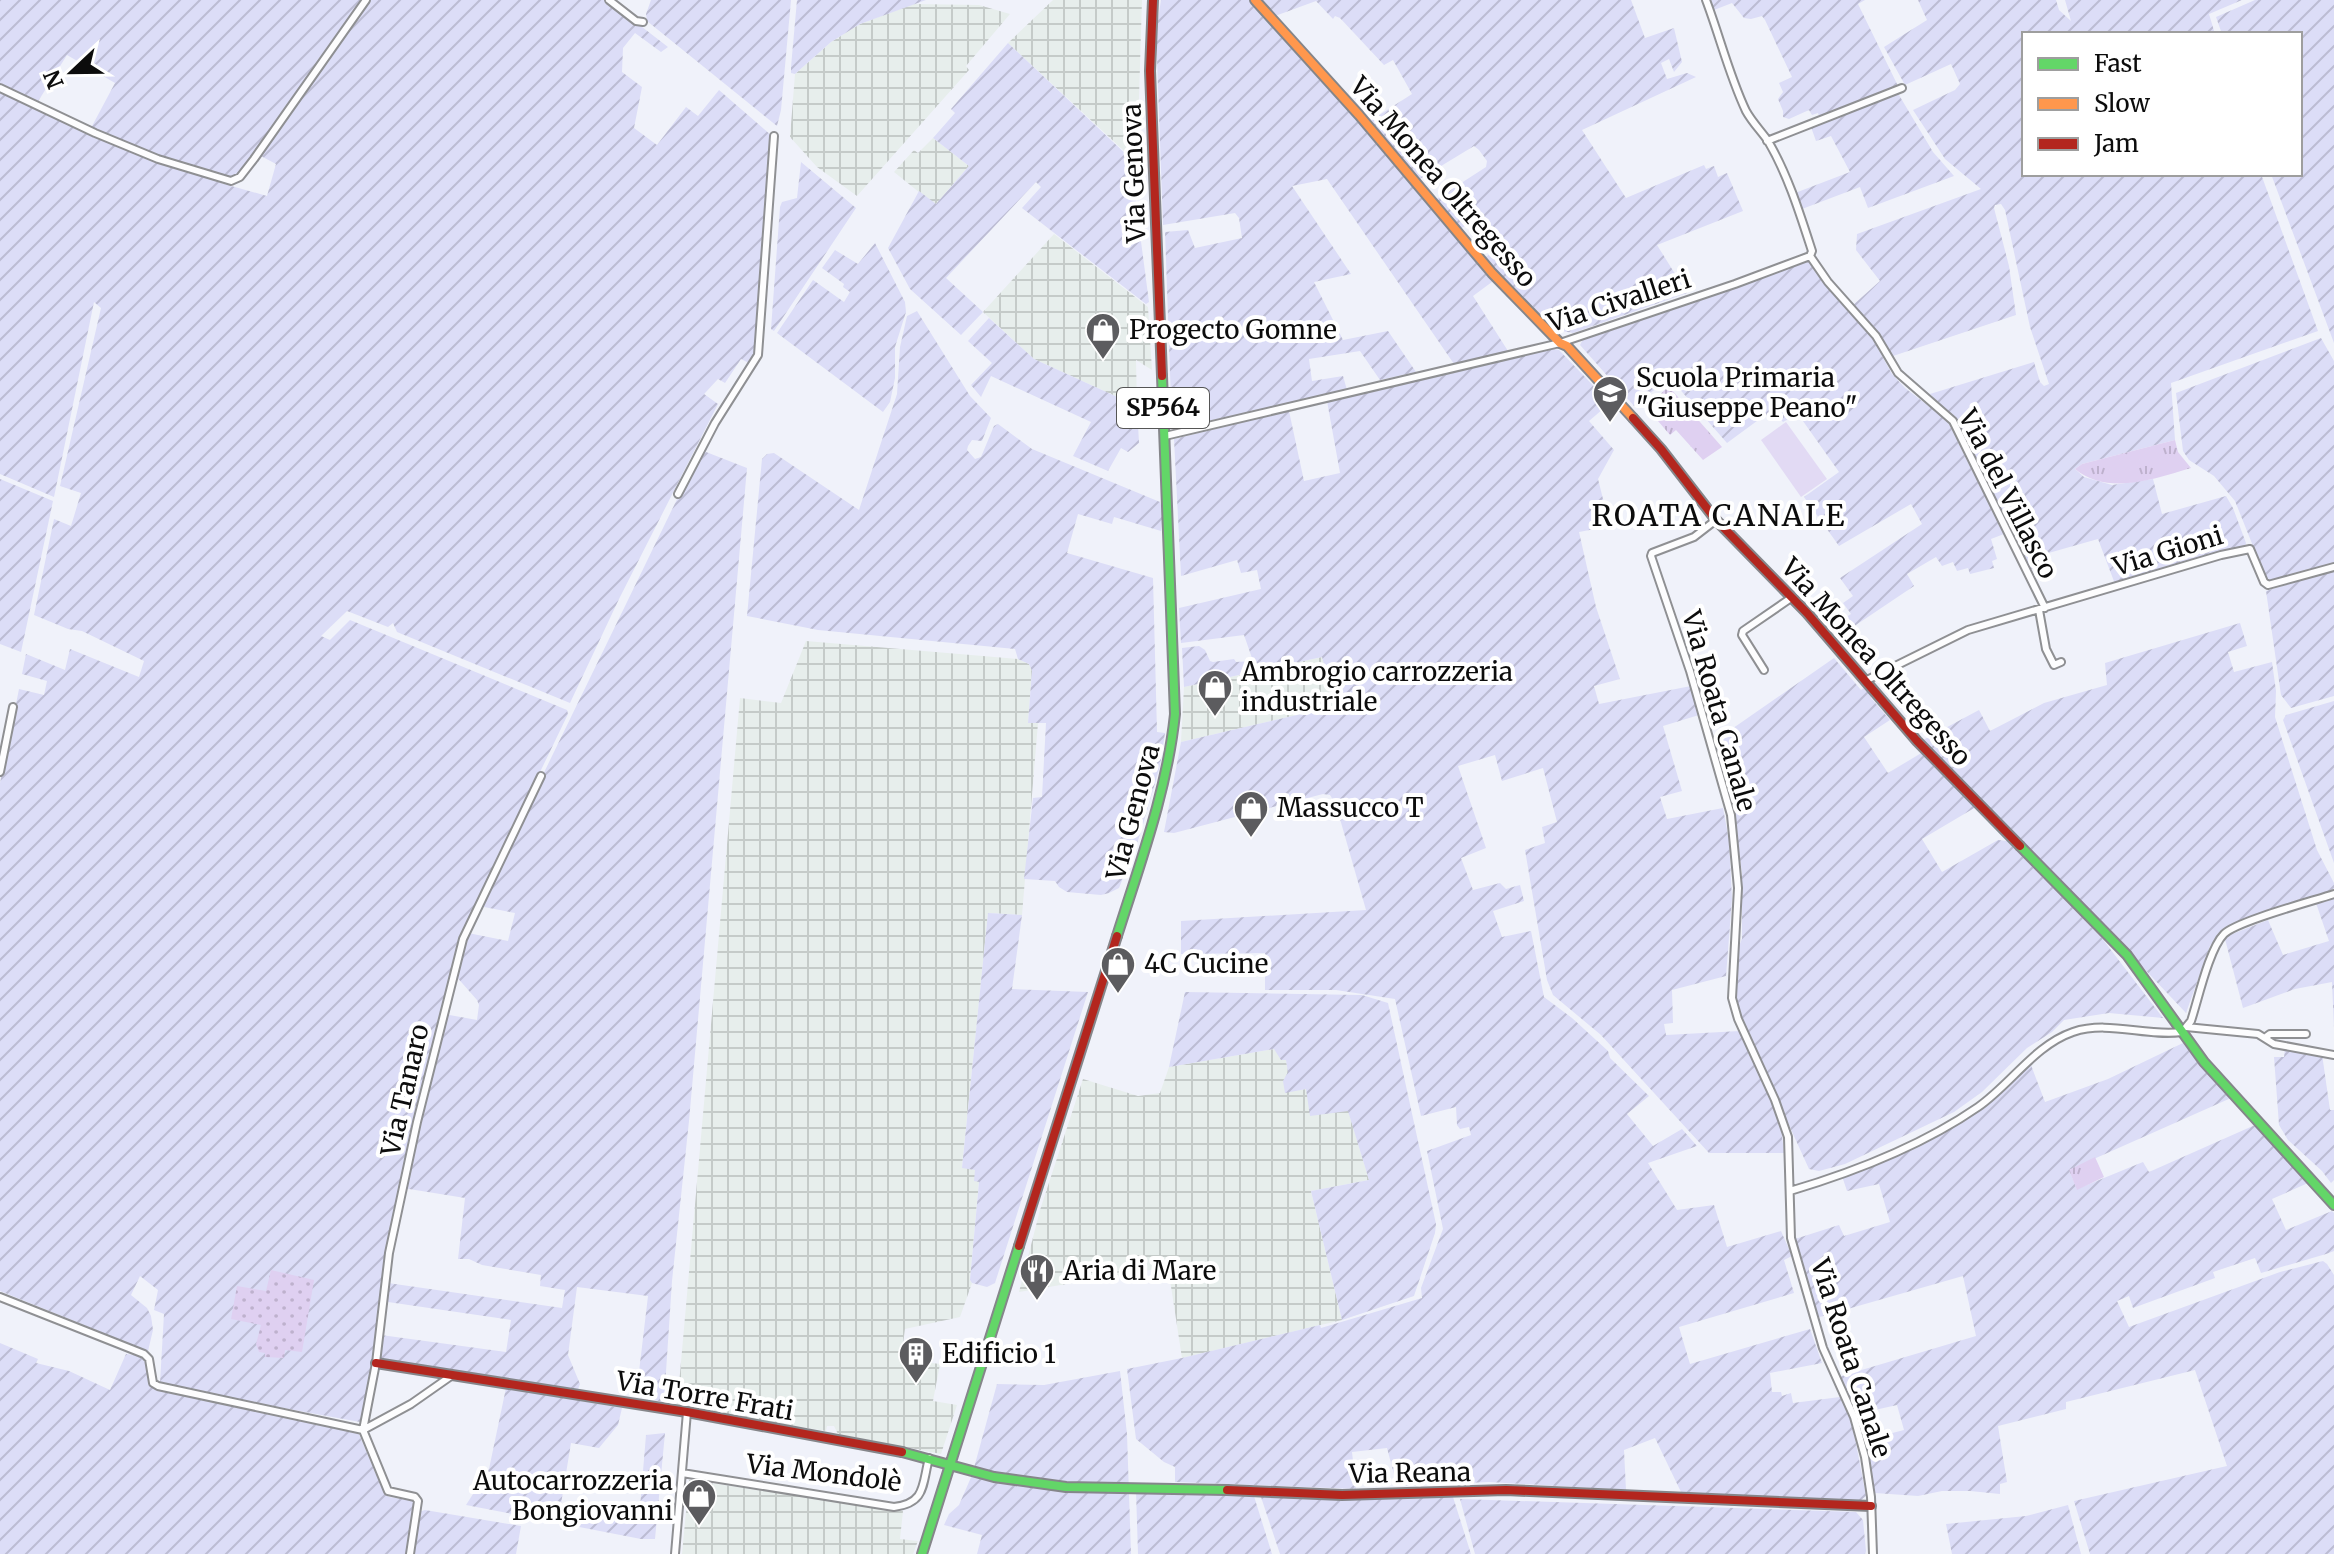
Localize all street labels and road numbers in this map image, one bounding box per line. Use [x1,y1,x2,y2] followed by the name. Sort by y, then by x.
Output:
[1342,69,1544,294] street label: Via Monea Oltregesso
[1115,103,1152,244] street label: Via Genova
[1542,262,1695,340] street label: Via Civalleri
[1117,388,1209,428] road number: SP564
[1951,403,2065,584] street label: Via del Villasco
[2108,518,2227,583] street label: Via Gioni
[1774,550,1978,772] street label: Via Monea Oltregesso
[1675,606,1764,815] street label: Via Roata Canale
[1098,740,1167,884] street label: Via Genova
[373,1021,436,1160] street label: Via Tanaro
[1803,1253,1899,1462] street label: Via Roata Canale
[613,1363,796,1427] street label: Via Torre Frati
[744,1446,903,1498] street label: Via Mondolè
[1348,1455,1471,1490] street label: Via Reana

